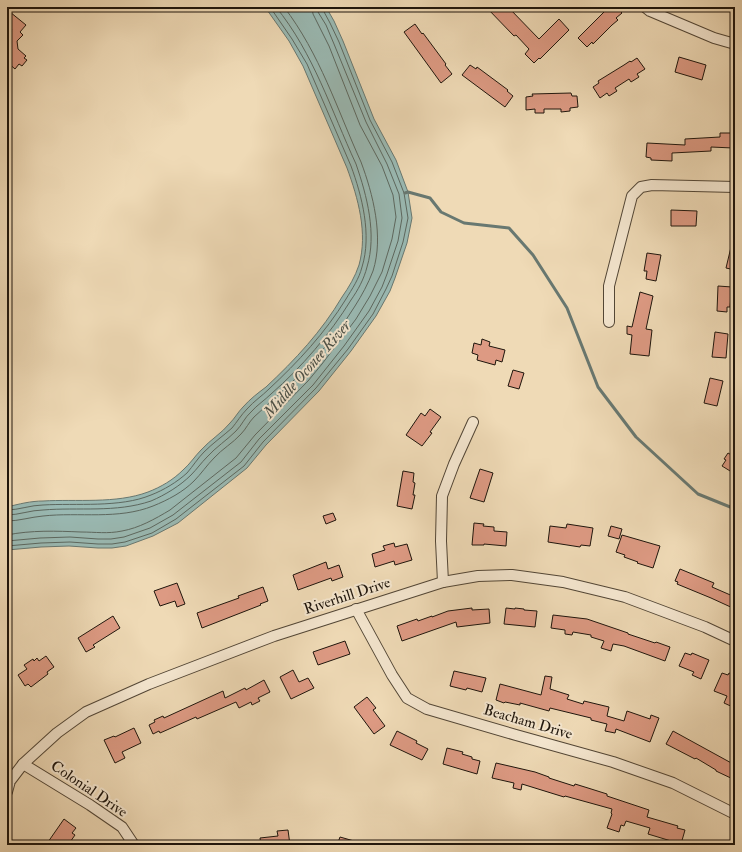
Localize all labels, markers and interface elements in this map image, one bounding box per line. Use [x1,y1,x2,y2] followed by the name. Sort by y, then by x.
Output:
[258,315,356,423] water label: Middle Oconee River
[301,573,393,619] street label: Riverhill Drive
[481,700,575,744] street label: Beacham Drive
[47,756,131,822] street label: Colonial Drive

